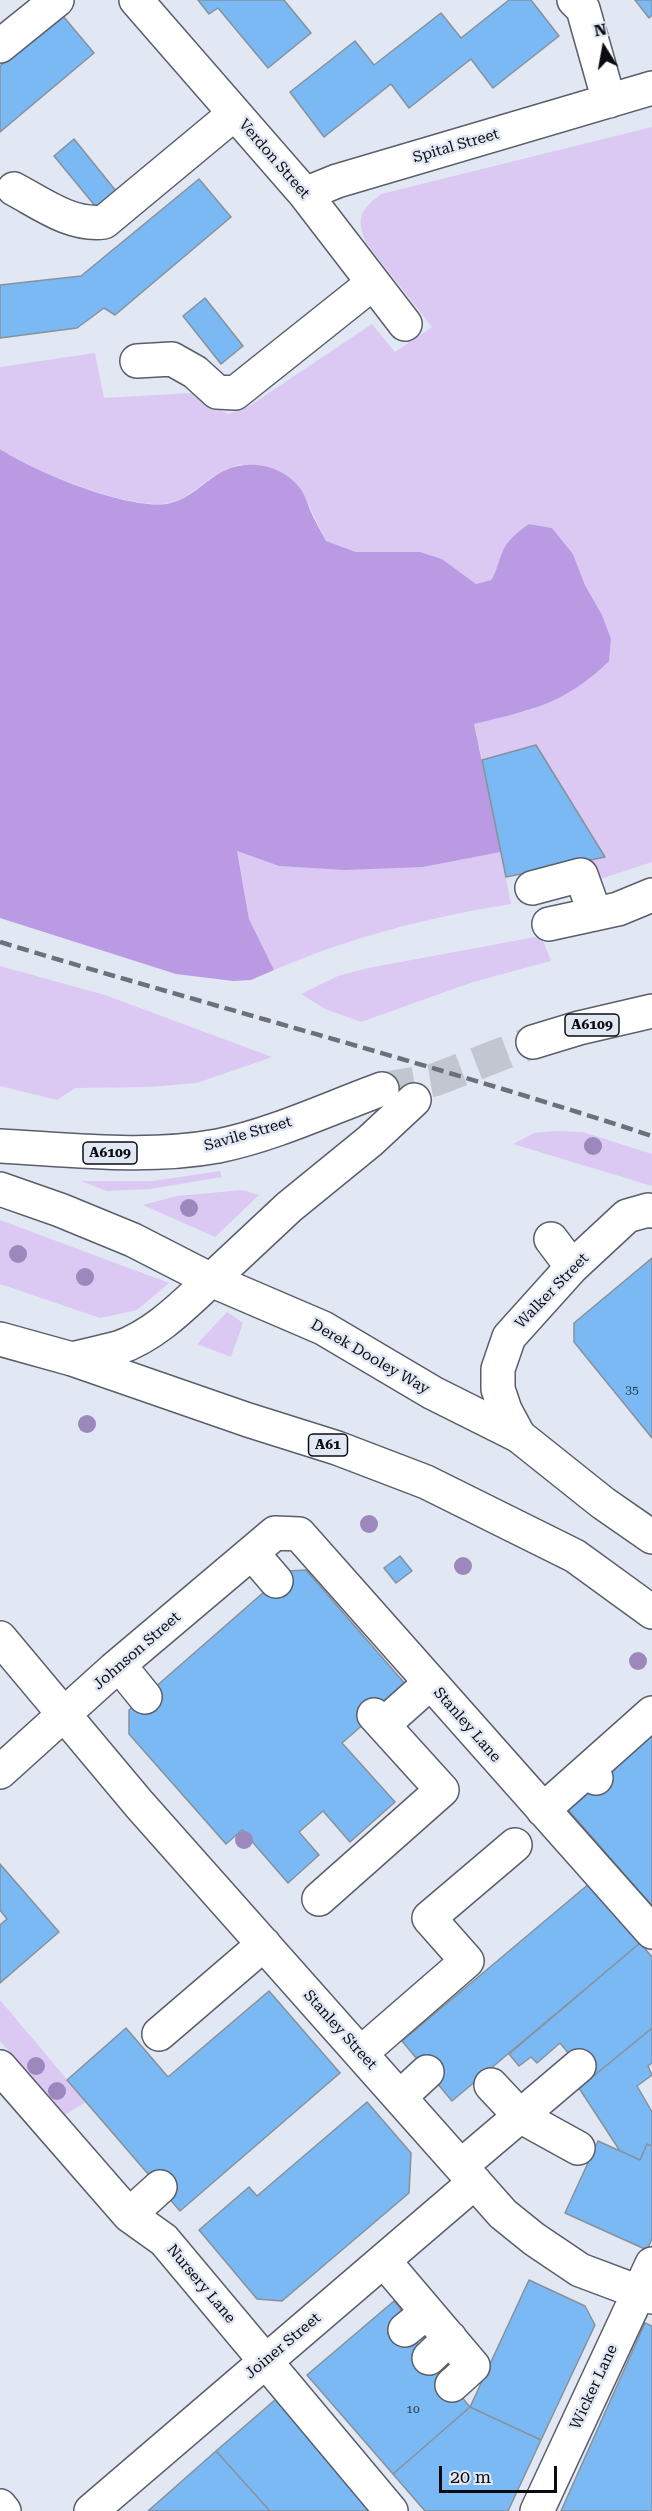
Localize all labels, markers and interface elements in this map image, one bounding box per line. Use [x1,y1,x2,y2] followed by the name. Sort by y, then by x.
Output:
[574,18,634,78] north arrow
[593,19,608,40] text: N
[235,116,313,202] street label: Verdon Street
[411,125,501,167] street label: Spital Street
[565,1014,619,1036] road number: A6109
[202,1113,294,1155] street label: Savile Street
[83,1142,137,1164] road number: A6109
[512,1250,592,1332] street label: Walker Street
[307,1316,433,1398] street label: Derek Dooley Way
[625,1383,639,1397] house number: 35
[308,1434,348,1456] road number: A61
[90,1608,184,1694] street label: Johnson Street
[430,1684,504,1766] street label: Stanley Lane
[300,1987,380,2073] street label: Stanley Street
[163,2241,239,2327] street label: Nursery Lane
[242,2309,324,2383] street label: Joiner Street
[567,2342,621,2432] street label: Wicker Lane
[406,2402,420,2416] house number: 10
[442,2454,560,2492] scale bar
[450,2466,491,2487] text: 20 m

